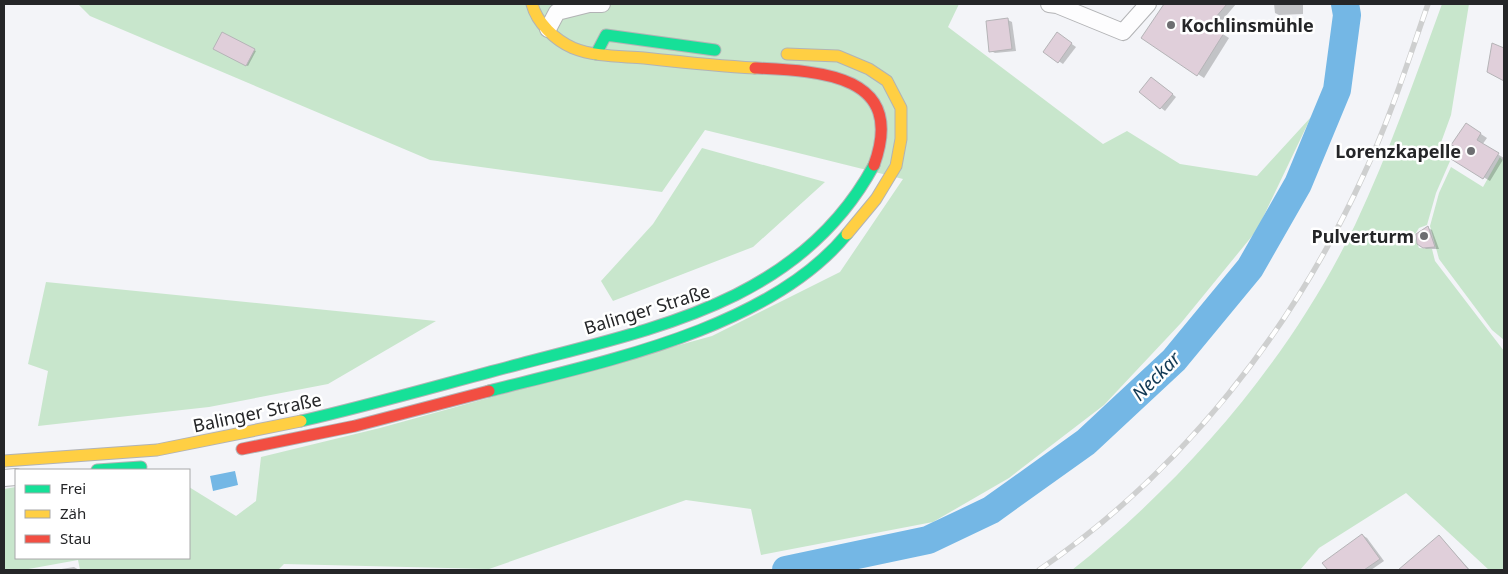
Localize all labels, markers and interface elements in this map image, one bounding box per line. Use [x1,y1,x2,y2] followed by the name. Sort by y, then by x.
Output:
[1181,13,1314,37] place label: Kochlinsmühle
[1165,19,1177,31] marker: Kochlinsmühle
[1335,139,1461,163] place label: Lorenzkapelle
[1465,145,1477,157] marker: Lorenzkapelle
[1312,224,1414,248] place label: Pulverturm
[1418,230,1430,242] marker: Pulverturm
[581,278,713,340] street label: Balinger Straße
[1126,345,1187,406] water label: Neckar
[191,387,323,437] street label: Balinger Straße
[15,469,190,559] legend
[60,478,86,498] text: Frei
[60,503,86,523] text: Zäh
[60,528,91,548] text: Stau

